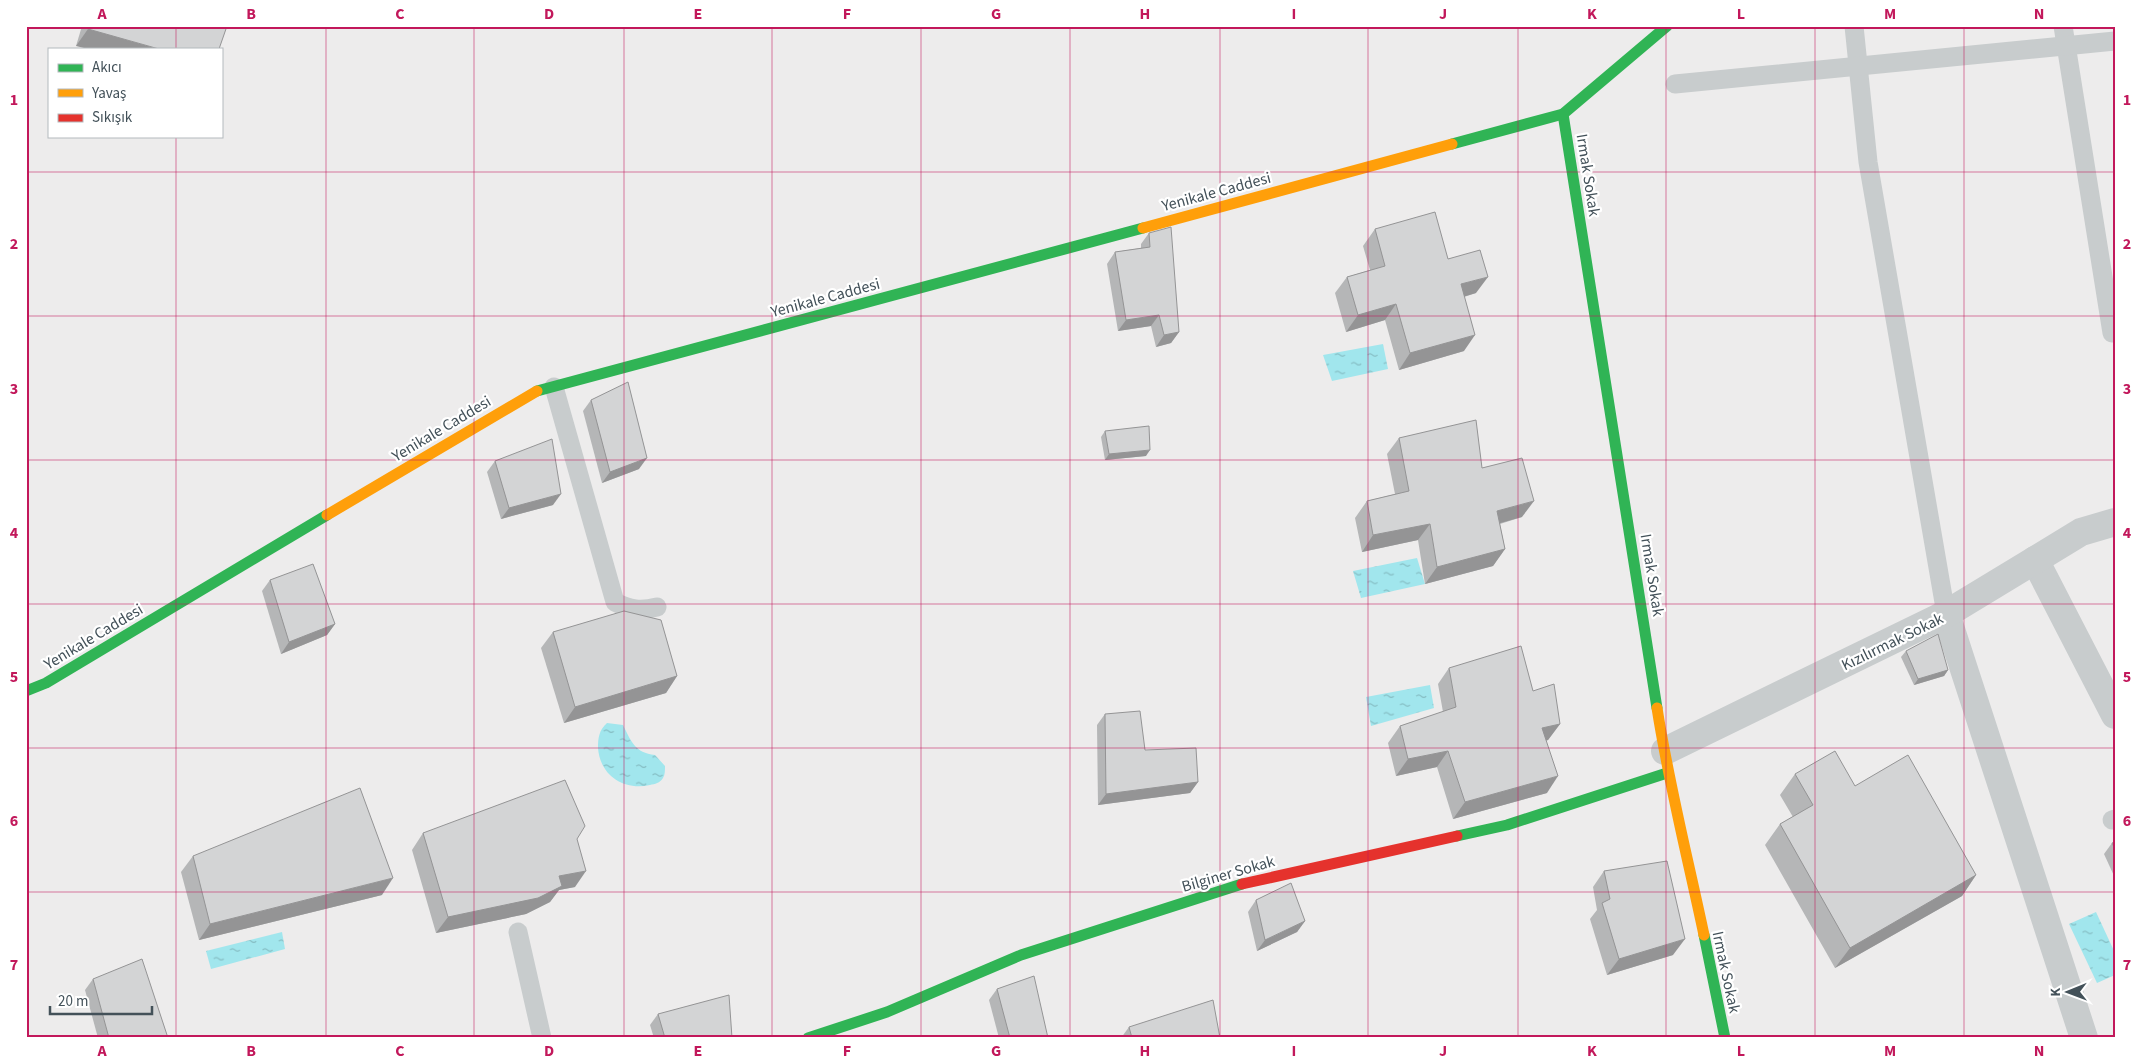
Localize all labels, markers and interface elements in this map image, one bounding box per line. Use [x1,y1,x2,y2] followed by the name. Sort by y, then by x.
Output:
[96,3,107,25] text: A
[246,3,256,25] text: B
[395,3,405,25] text: C
[544,3,554,25] text: D
[694,3,702,25] text: E
[843,3,851,25] text: F
[991,3,1001,25] text: G
[1140,3,1150,25] text: H
[1292,3,1296,25] text: I
[1439,3,1447,25] text: J
[1587,3,1597,25] text: K
[1737,3,1745,25] text: L
[1884,3,1896,25] text: M
[2034,3,2044,25] text: N
[48,48,222,138] legend
[92,57,122,78] text: Akıcı
[91,83,126,104] text: Yavaş
[10,89,18,111] text: 1
[2123,89,2131,111] text: 1
[92,107,133,128] text: Sıkışık
[1571,132,1605,218] street label: Irmak Sokak
[1158,167,1273,217] street label: Yenikale Caddesi
[10,233,18,255] text: 2
[2123,233,2131,255] text: 2
[767,273,882,323] street label: Yenikale Caddesi
[10,378,18,400] text: 3
[2123,378,2131,400] text: 3
[387,391,495,468] street label: Yenikale Caddesi
[10,522,19,544] text: 4
[2123,522,2132,544] text: 4
[1635,532,1669,618] street label: Irmak Sokak
[39,599,147,676] street label: Yenikale Caddesi
[1838,608,1947,676] street label: Kızılırmak Sokak
[10,666,18,688] text: 5
[2123,666,2131,688] text: 5
[10,810,18,832] text: 6
[2123,810,2131,832] text: 6
[1179,850,1277,898] street label: Bilginer Sokak
[1707,929,1745,1015] street label: Irmak Sokak
[10,954,18,976] text: 7
[2123,954,2131,976] text: 7
[2044,966,2094,1016] north arrow
[50,984,152,1016] scale bar
[2046,987,2066,997] text: K
[58,991,88,1012] text: 20 m
[96,1040,107,1062] text: A
[246,1040,256,1062] text: B
[395,1040,405,1062] text: C
[544,1040,554,1062] text: D
[694,1040,702,1062] text: E
[843,1040,851,1062] text: F
[991,1040,1001,1062] text: G
[1140,1040,1150,1062] text: H
[1292,1040,1296,1062] text: I
[1439,1040,1447,1062] text: J
[1587,1040,1597,1062] text: K
[1737,1040,1745,1062] text: L
[1884,1040,1896,1062] text: M
[2034,1040,2044,1062] text: N

